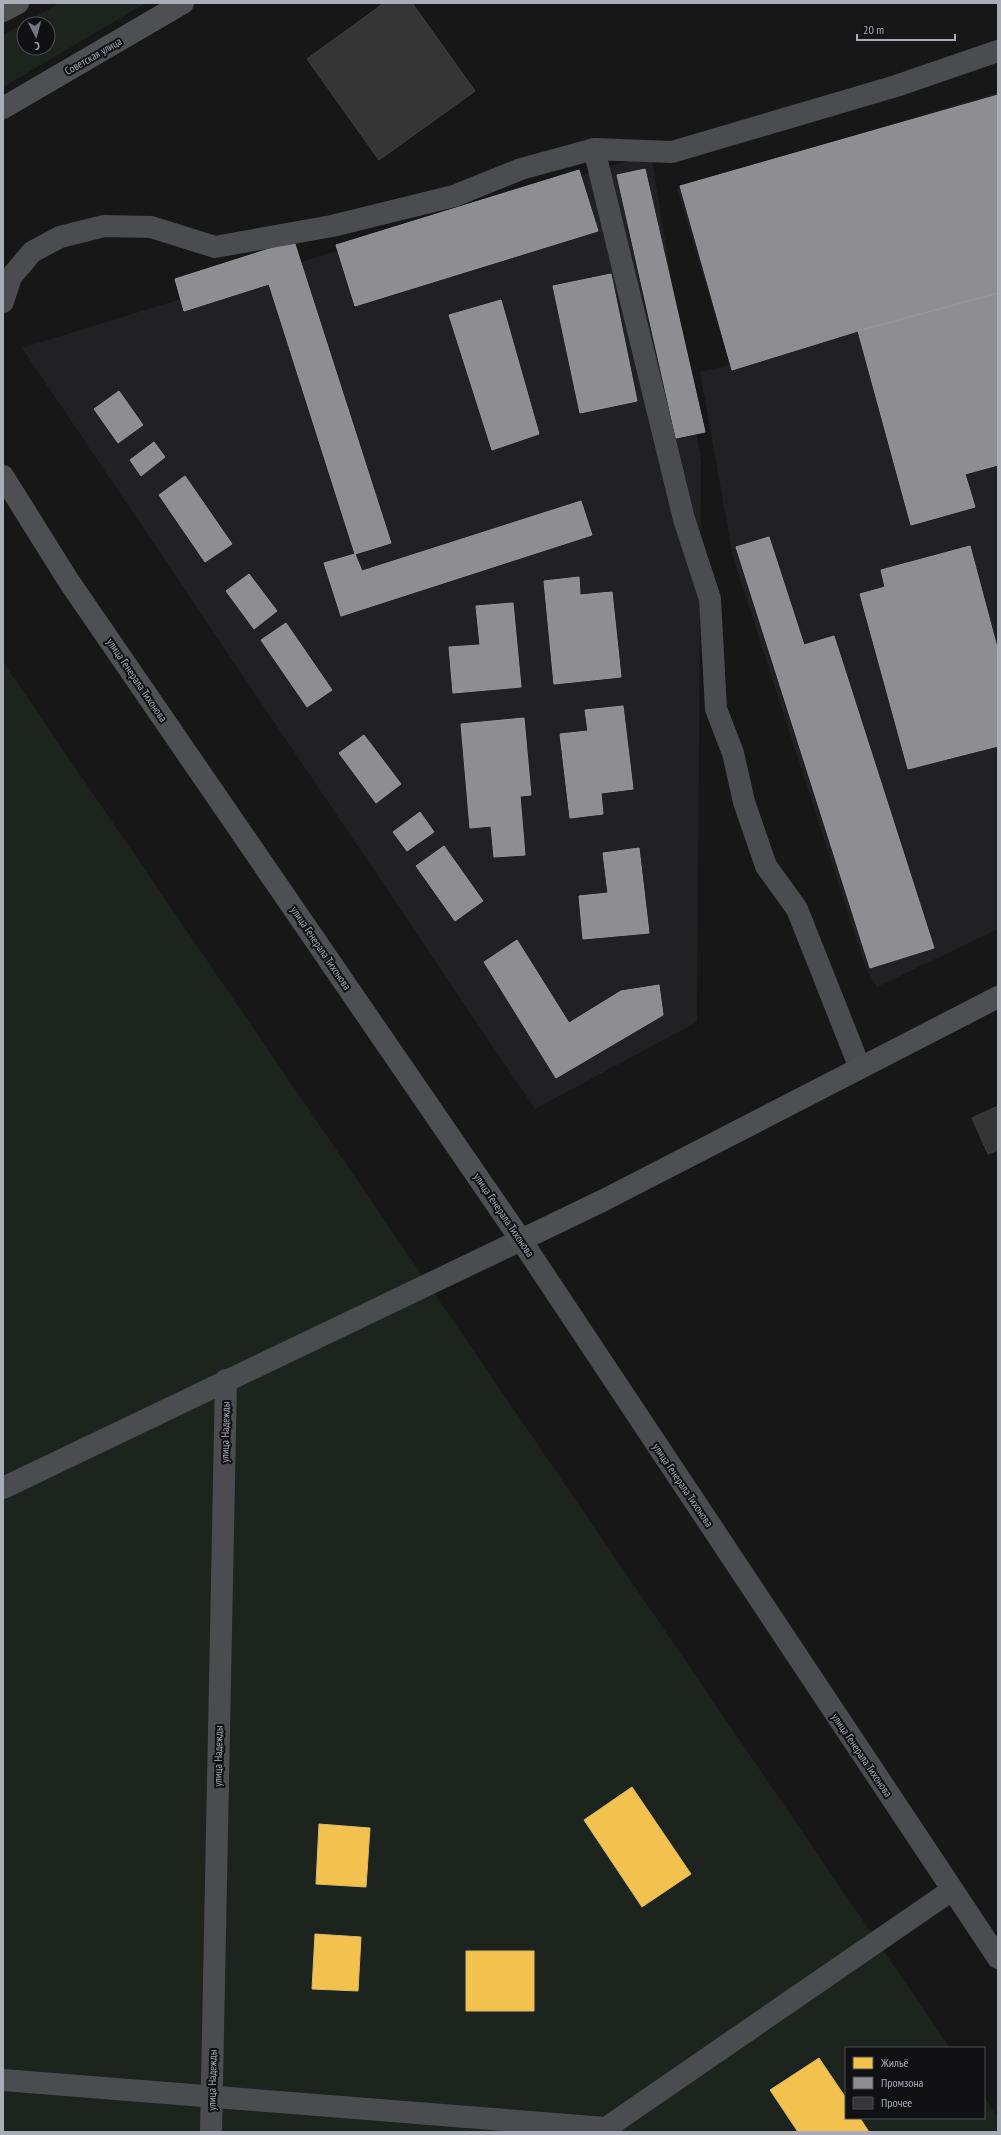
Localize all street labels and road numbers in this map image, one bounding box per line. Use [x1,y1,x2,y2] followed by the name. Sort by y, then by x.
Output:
[62,34,124,78] street label: Советская улица
[104,635,170,725] street label: улица Генерала Тихонова
[288,903,354,993] street label: улица Генерала Тихонова
[471,1170,537,1260] street label: улица Генерала Тихонова
[217,1401,233,1463] street label: улица Надежды
[650,1440,716,1530] street label: улица Генерала Тихонова
[829,1710,895,1800] street label: улица Генерала Тихонова
[210,1725,226,1787] street label: улица Надежды
[204,2049,220,2111] street label: улица Надежды

